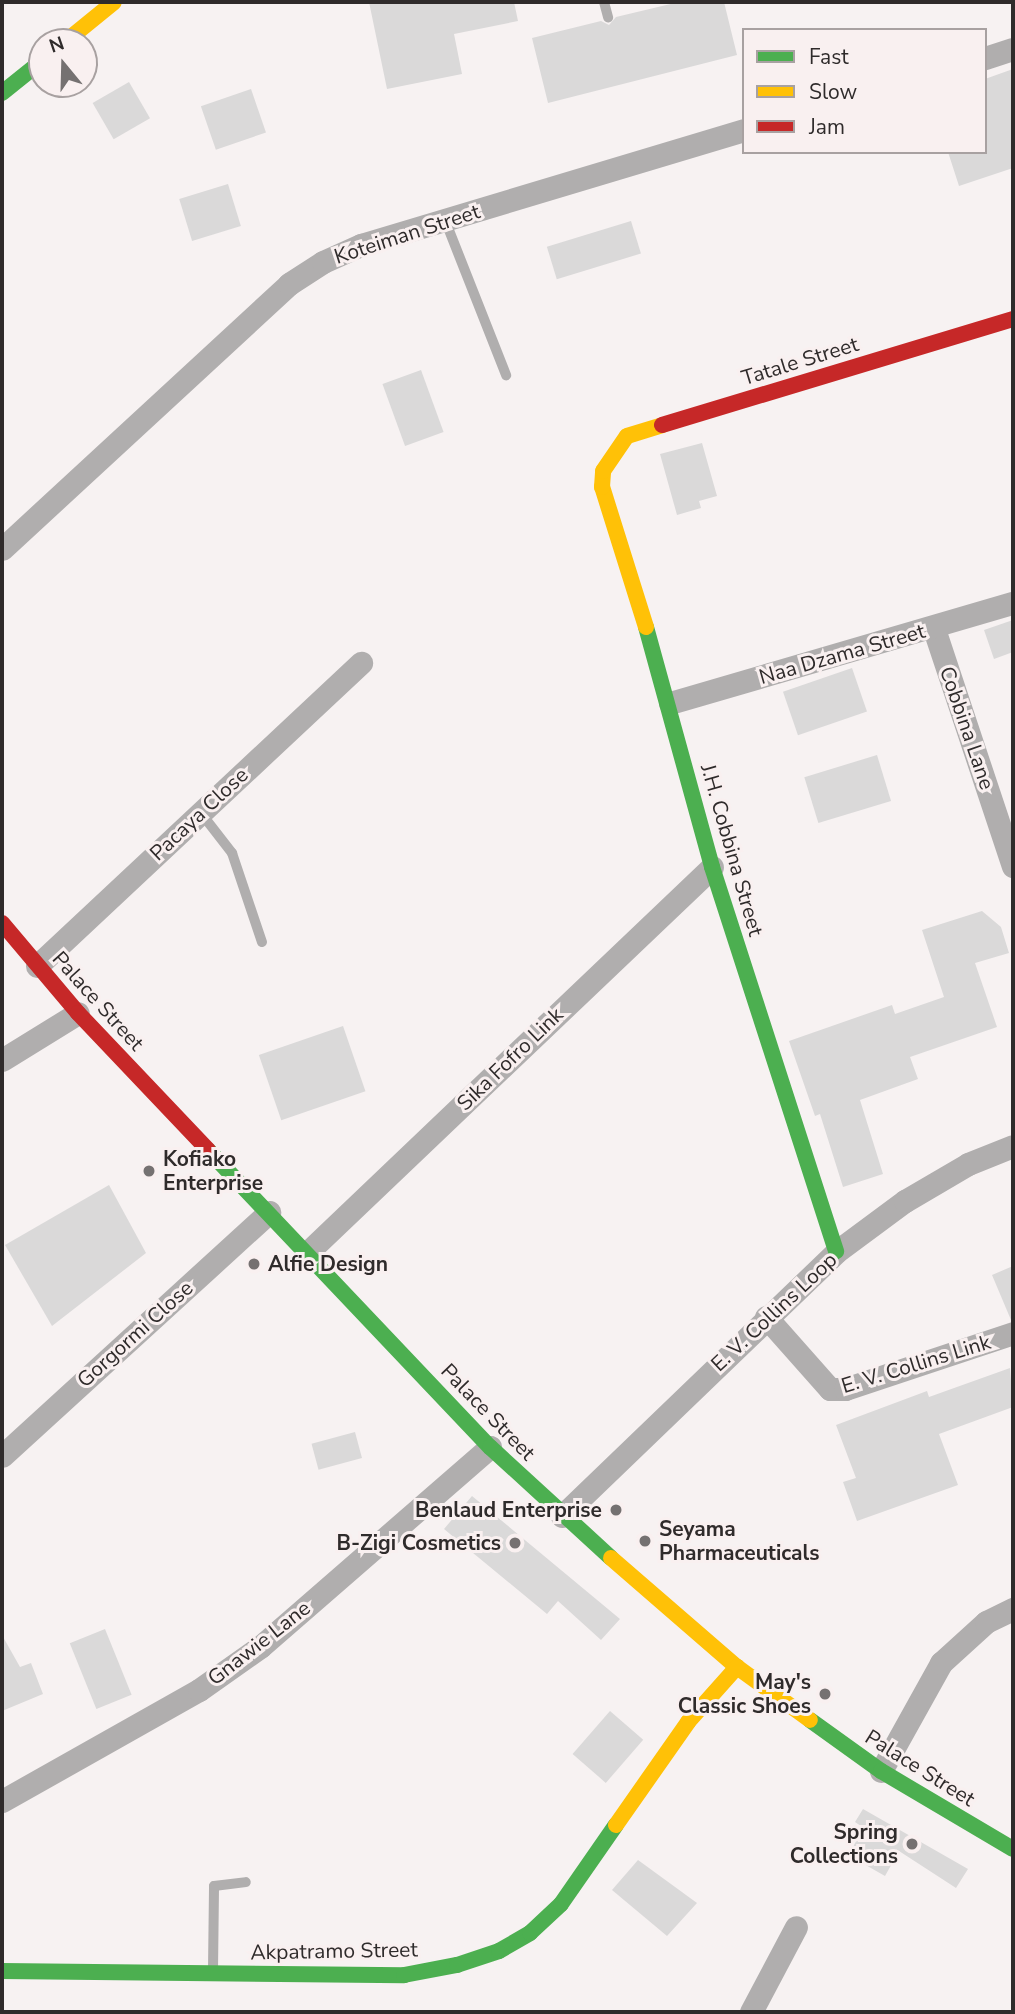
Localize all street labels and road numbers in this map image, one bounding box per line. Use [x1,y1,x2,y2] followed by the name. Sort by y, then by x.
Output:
[331,199,483,269] street label: Koteiman Street
[739,331,861,391] street label: Tatale Street
[756,618,928,690] street label: Naa Dzama Street
[934,663,1000,793] street label: Cobbina Lane
[695,761,769,939] street label: J.H. Cobbina Street
[145,762,253,866] street label: Pacaya Close
[47,946,149,1056] street label: Palace Street
[452,1002,568,1116] street label: Sika Fofro Link
[706,1247,842,1377] street label: E. V. Collins Loop
[72,1275,198,1393] street label: Gorgormi Close
[838,1329,994,1399] street label: E. V. Collins Link
[436,1358,540,1466] street label: Palace Street
[203,1595,315,1691] street label: Gnawie Lane
[860,1724,980,1812] street label: Palace Street
[250,1937,418,1965] street label: Akpatramo Street

